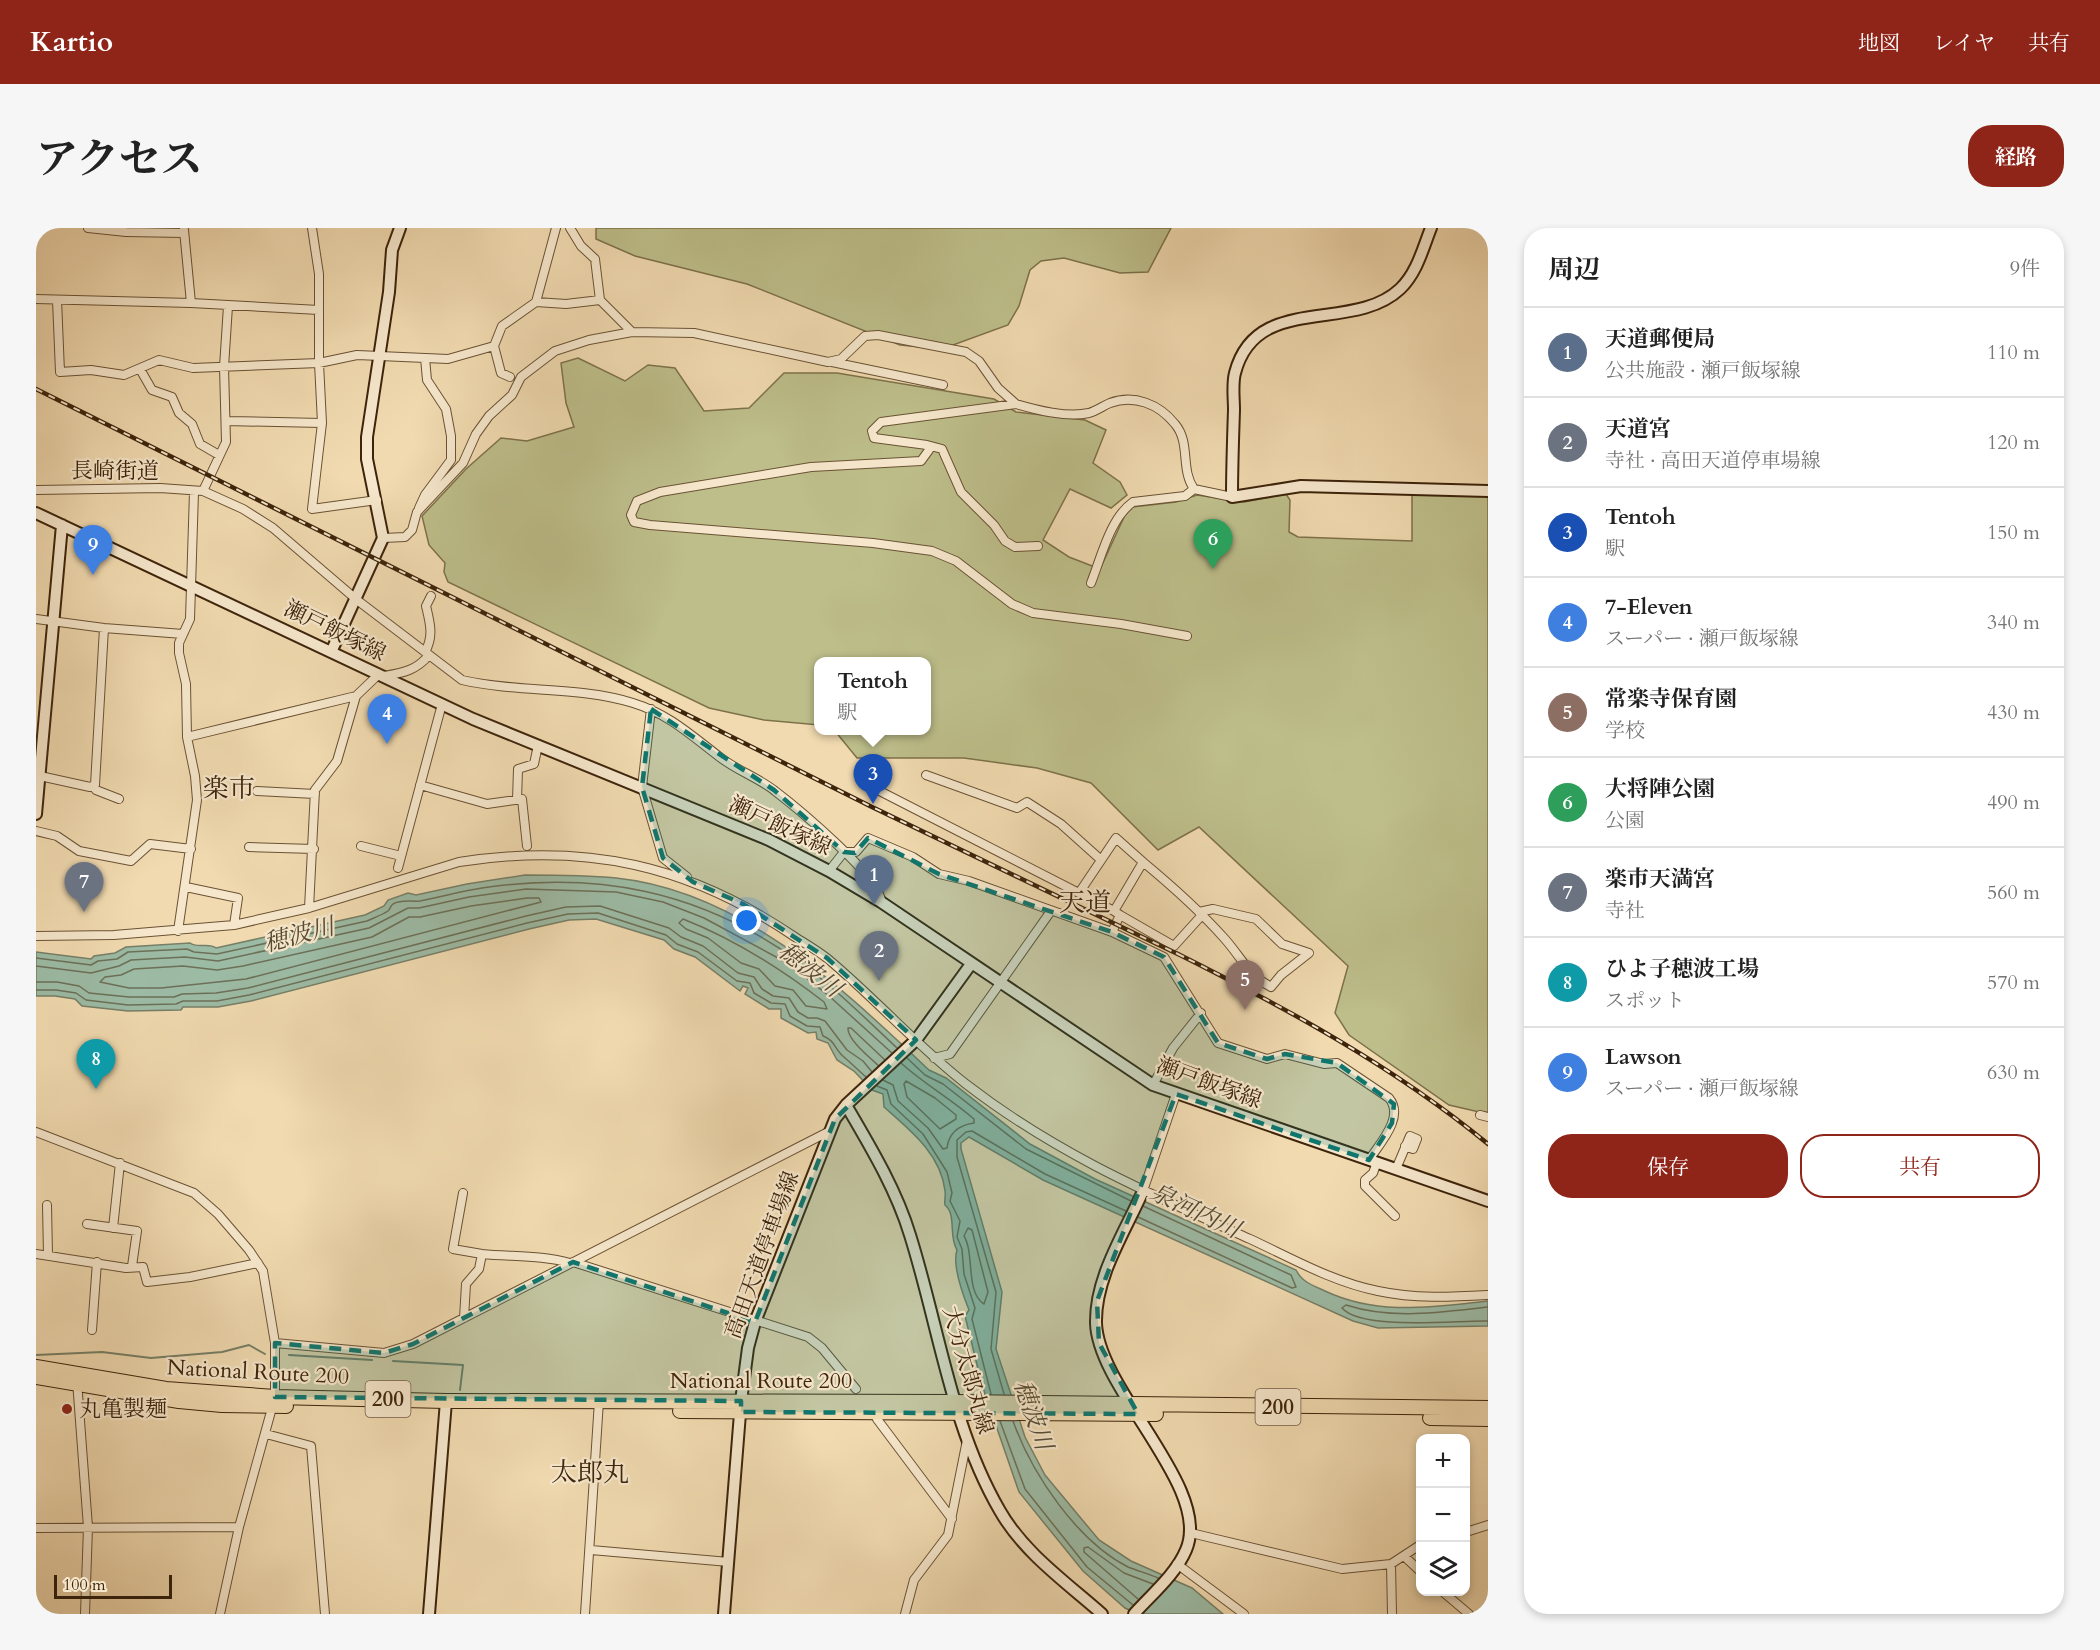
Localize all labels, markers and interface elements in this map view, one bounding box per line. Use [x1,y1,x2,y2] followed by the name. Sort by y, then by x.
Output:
[30,23,113,61] text: Kartio
[1858,29,1900,58] text: 地図
[1933,29,1995,58] text: レイヤ
[2028,29,2070,58] text: 共有
[1968,125,2064,187] button: 経路
[36,131,203,188] text: アクセス
[1548,252,1600,287] text: 周辺
[2010,255,2040,282] text: 9件
[1605,324,1715,354] text: 天道郵便局
[1562,339,1573,366] text: 1
[1987,339,2040,366] text: 110 m
[1605,357,1801,384] text: 公共施設 · 瀬戸飯塚線
[1605,414,1671,444] text: 天道宮
[1562,429,1573,456] text: 2
[1987,429,2040,456] text: 120 m
[1605,447,1821,474] text: 寺社 · 高田天道停車場線
[71,456,159,486] street label: 長崎街道
[1605,502,1676,532] text: Tentoh
[1562,519,1573,546] text: 3
[1987,519,2040,546] text: 150 m
[1194,520,1232,569] pin: 6
[74,526,112,575] pin: 9
[1605,535,1625,562] text: 駅
[1605,592,1693,622] text: 7-Eleven
[279,593,391,669] street label: 瀬戸飯塚線
[1562,609,1573,636] text: 4
[1987,609,2040,636] text: 340 m
[1605,625,1799,652] text: スーパー · 瀬戸飯塚線
[814,657,931,735] popup
[837,666,908,696] text: Tentoh
[1605,684,1737,714] text: 常楽寺保育園
[368,694,406,744] pin: 4
[837,699,857,726] text: 駅
[1562,699,1573,726] text: 5
[1987,699,2040,726] text: 430 m
[1605,717,1645,744] text: 学校
[854,754,892,804] pin: 3
[203,771,255,806] district label: 楽市
[1605,774,1715,804] text: 大将陣公園
[724,789,836,863] street label: 瀬戸飯塚線
[1562,789,1573,816] text: 6
[1987,789,2040,816] text: 490 m
[1605,807,1645,834] text: 公園
[854,856,894,905] pin: 1
[64,862,104,912] pin: 7
[1605,864,1715,894] text: 楽市天満宮
[1562,879,1573,906] text: 7
[1987,879,2040,906] text: 560 m
[1059,885,1111,920] district label: 天道
[1605,897,1645,924] text: 寺社
[732,906,761,935] your location
[260,909,341,960] water label: 穂波川
[860,932,898,981] pin: 2
[771,935,851,1007] water label: 穂波川
[1605,954,1759,984] text: ひよ子穂波工場
[1226,960,1264,1010] pin: 5
[1562,969,1573,996] text: 8
[1987,969,2040,996] text: 570 m
[1605,987,1685,1014] text: スポット
[76,1040,116,1089] pin: 8
[1605,1042,1682,1072] text: Lawson
[1152,1050,1266,1116] street label: 瀬戸飯塚線
[1562,1059,1573,1086] text: 9
[1987,1059,2040,1086] text: 630 m
[1605,1075,1799,1102] text: スーパー · 瀬戸飯塚線
[1548,1134,1788,1198] button: 保存
[1800,1134,2040,1198] button: 共有
[718,1167,806,1343] street label: 高田天道停車場線
[1145,1176,1248,1248] water label: 泉河内川
[935,1302,1001,1438] street label: 大分太郎丸線
[166,1352,350,1392] street label: National Route 200
[670,1366,852,1396] street label: National Route 200
[1006,1376,1061,1457] water label: 穂波川
[366,1381,410,1417] road number: 200
[1256,1389,1300,1425] road number: 200
[79,1394,167,1424] place label: 丸亀製麺
[60,1402,74,1416] marker: 丸亀製麺
[1416,1434,1470,1596] map controls
[1416,1434,1470,1488] button: +
[551,1455,629,1490] district label: 太郎丸
[1416,1488,1470,1542] button: −
[1416,1542,1470,1596] button: layers
[54,1572,172,1600] scale bar
[63,1574,105,1596] text: 100 m

